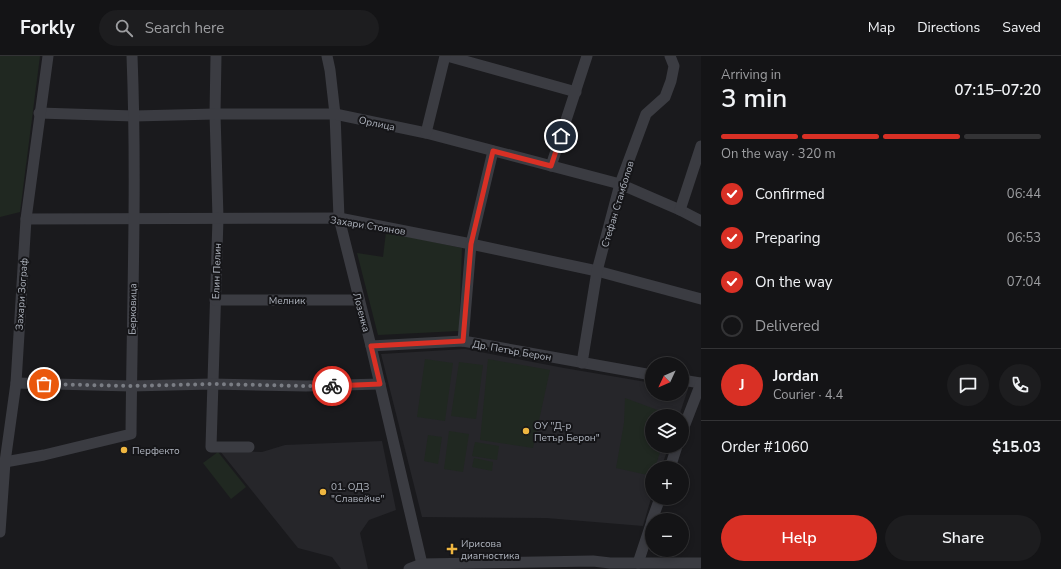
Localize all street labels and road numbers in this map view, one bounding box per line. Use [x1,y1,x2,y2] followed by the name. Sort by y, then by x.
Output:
[358,113,396,135] street label: Орлица
[598,159,638,249] street label: Стефан Стамболов
[329,213,407,239] street label: Захари Стоянов
[209,243,225,299] street label: Елин Пелин
[12,257,32,331] street label: Захари Зограф
[126,283,140,335] street label: Берковица
[349,291,373,333] street label: Лозенка
[269,294,306,308] street label: Мелник
[471,337,553,365] street label: Др. Петър Берон

